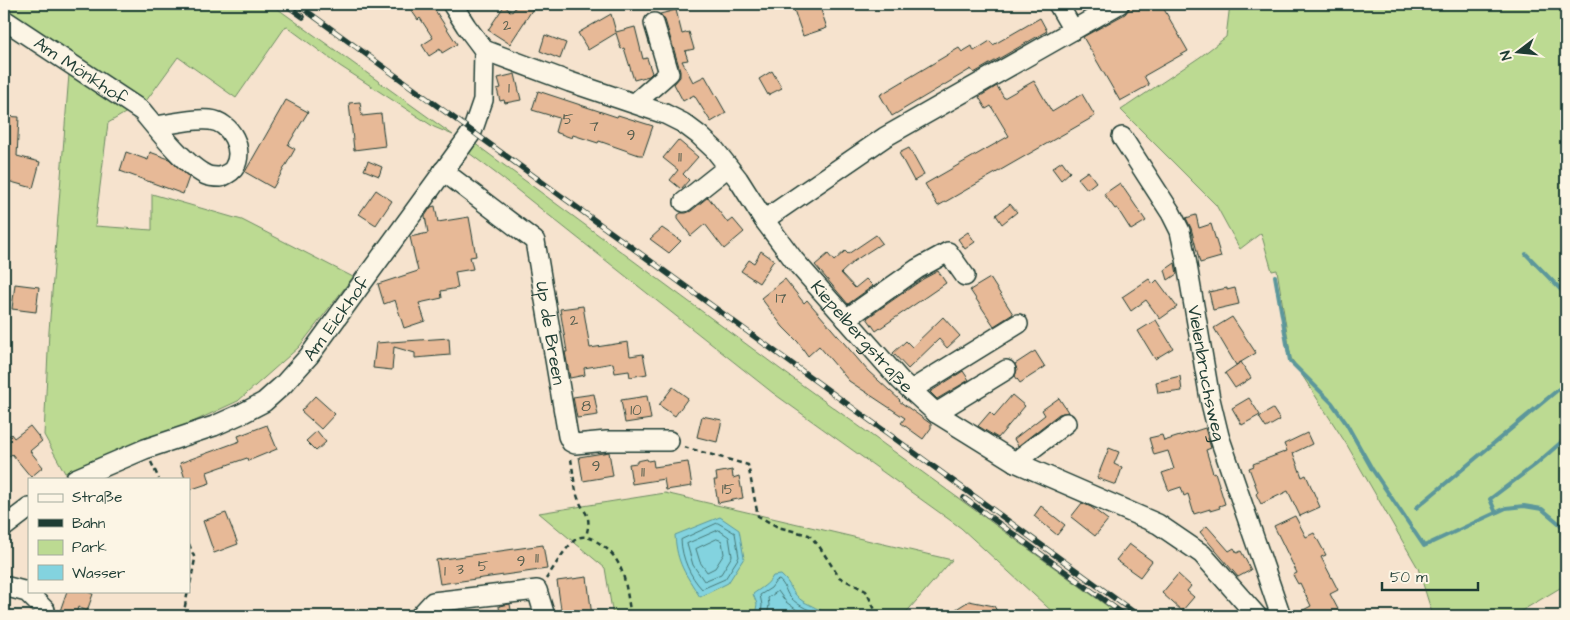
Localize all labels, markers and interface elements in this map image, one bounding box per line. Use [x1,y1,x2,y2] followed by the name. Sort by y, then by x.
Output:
[503,15,512,36] house number: 2
[1492,28,1542,78] north arrow
[29,30,133,111] street label: Am Mönkhof
[1496,48,1517,62] text: N
[508,78,510,99] house number: 1
[563,109,574,130] house number: 5
[589,116,599,137] house number: 7
[627,125,635,146] house number: 9
[678,147,682,168] house number: 11
[297,271,375,366] street label: Am Eickhof
[805,275,919,399] street label: Kiepelbergstraße
[530,279,572,387] street label: Up de Breen
[775,288,787,309] house number: 17
[1182,303,1232,444] street label: Vielenbruchsweg
[570,310,579,331] house number: 2
[581,396,591,417] house number: 8
[630,400,642,421] house number: 10
[592,456,600,477] house number: 9
[641,462,645,483] house number: 11
[28,478,190,592] legend
[722,479,735,500] house number: 15
[72,487,122,508] text: Straße
[72,513,106,534] text: Bahn
[72,537,107,558] text: Park
[535,548,539,569] house number: 11
[517,551,525,572] house number: 9
[478,556,489,577] house number: 5
[456,559,464,580] house number: 3
[1382,560,1479,592] scale bar
[444,561,446,582] house number: 1
[72,563,125,584] text: Wasser
[1390,567,1428,588] text: 50 m

